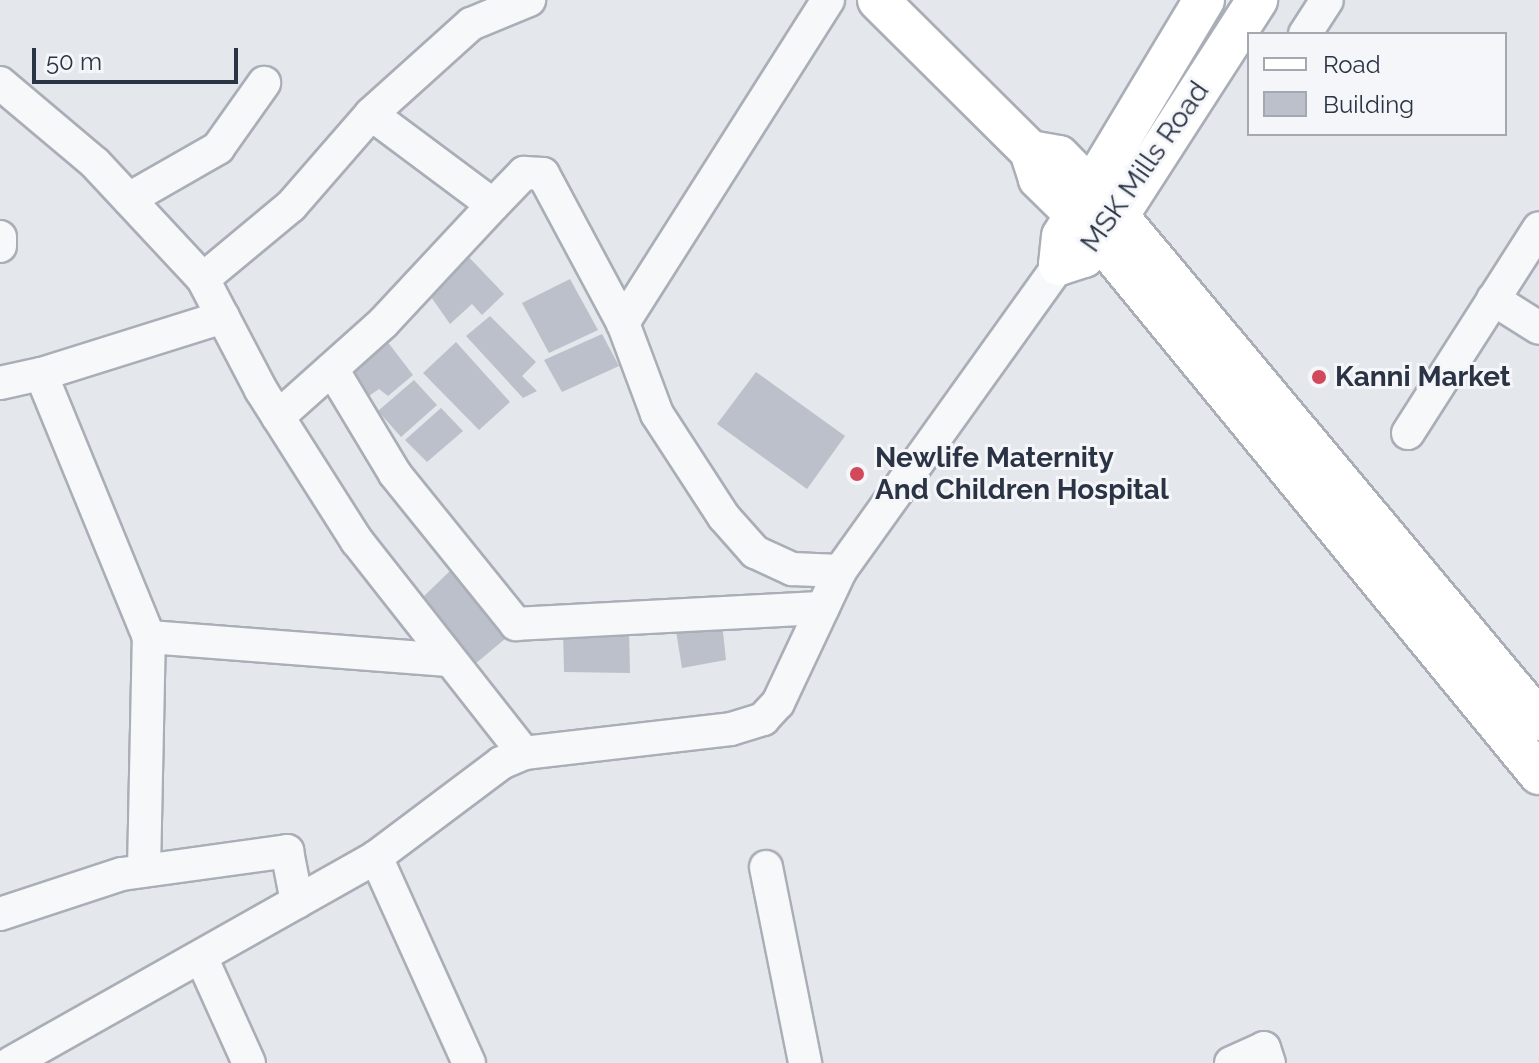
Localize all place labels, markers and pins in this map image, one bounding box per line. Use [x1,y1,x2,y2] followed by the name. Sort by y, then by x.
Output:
[1335,360,1511,394] place label: Kanni Market
[1310,368,1328,386] marker: Kanni Market
[875,441,1169,507] place label: Newlife Maternity And Children Hospital
[846,463,868,485] marker: Newlife Maternity And Children Hospital

